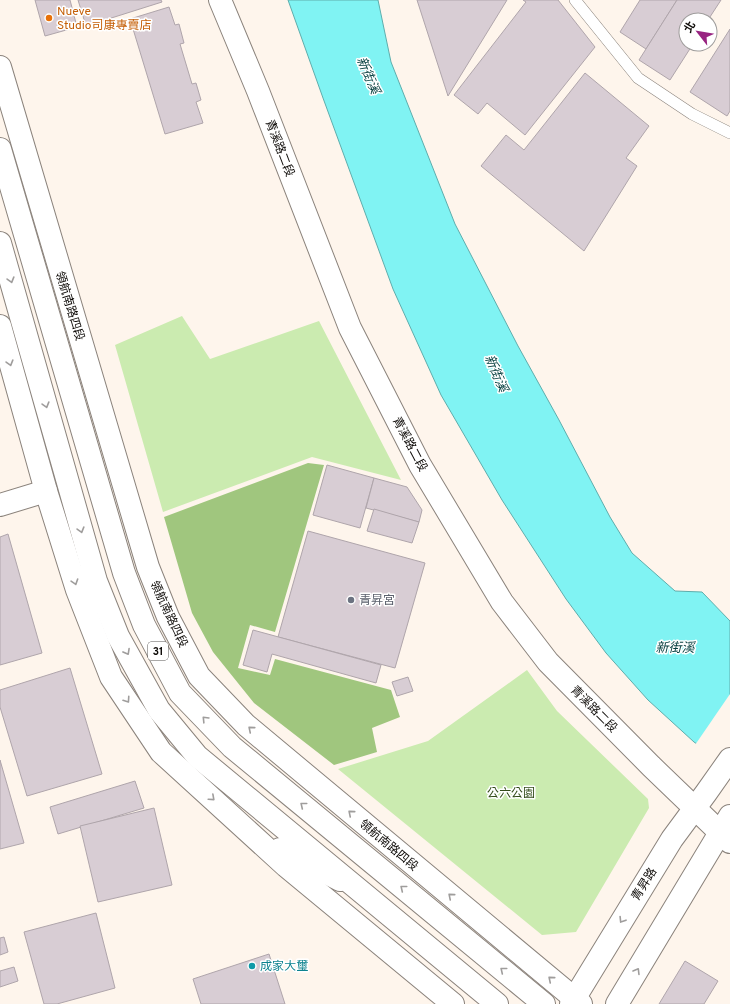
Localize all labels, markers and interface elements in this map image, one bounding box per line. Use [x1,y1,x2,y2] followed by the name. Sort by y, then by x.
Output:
[57,4,152,34] place label: Nueve Studio司康專賣店
[678,12,718,52] north arrow
[44,13,54,23] marker: Nueve Studio司康專賣店
[681,19,699,36] text: 北
[352,55,383,99] water label: 新街溪
[261,117,297,179] street label: 青溪路二段
[51,270,87,343] street label: 領航南路四段
[6,277,15,284] one-way arrow
[480,353,511,397] water label: 新街溪
[6,360,14,367] one-way arrow
[41,402,50,409] one-way arrow
[388,414,430,475] street label: 青溪路二段
[77,527,85,534] one-way arrow
[70,578,79,585] one-way arrow
[146,578,191,650] street label: 領航南路四段
[359,593,395,609] place label: 青昇宮
[346,595,356,605] marker: 青昇宮
[655,641,696,657] water label: 新街溪
[148,642,168,660] road number: 31
[122,648,129,655] one-way arrow
[566,683,620,737] street label: 青溪路二段
[122,696,129,703] one-way arrow
[202,716,210,724] one-way arrow
[248,727,256,734] one-way arrow
[487,786,535,802] park label: 公六公園
[207,793,215,800] one-way arrow
[300,803,307,810] one-way arrow
[348,810,355,817] one-way arrow
[356,816,421,875] street label: 領航南路四段
[629,865,661,904] street label: 青昇路
[400,885,408,892] one-way arrow
[448,893,455,900] one-way arrow
[620,916,627,923] one-way arrow
[260,959,308,975] place label: 成家大璽
[247,961,257,971] marker: 成家大璽
[501,968,508,975] one-way arrow
[633,968,640,975] one-way arrow
[548,977,555,984] one-way arrow

